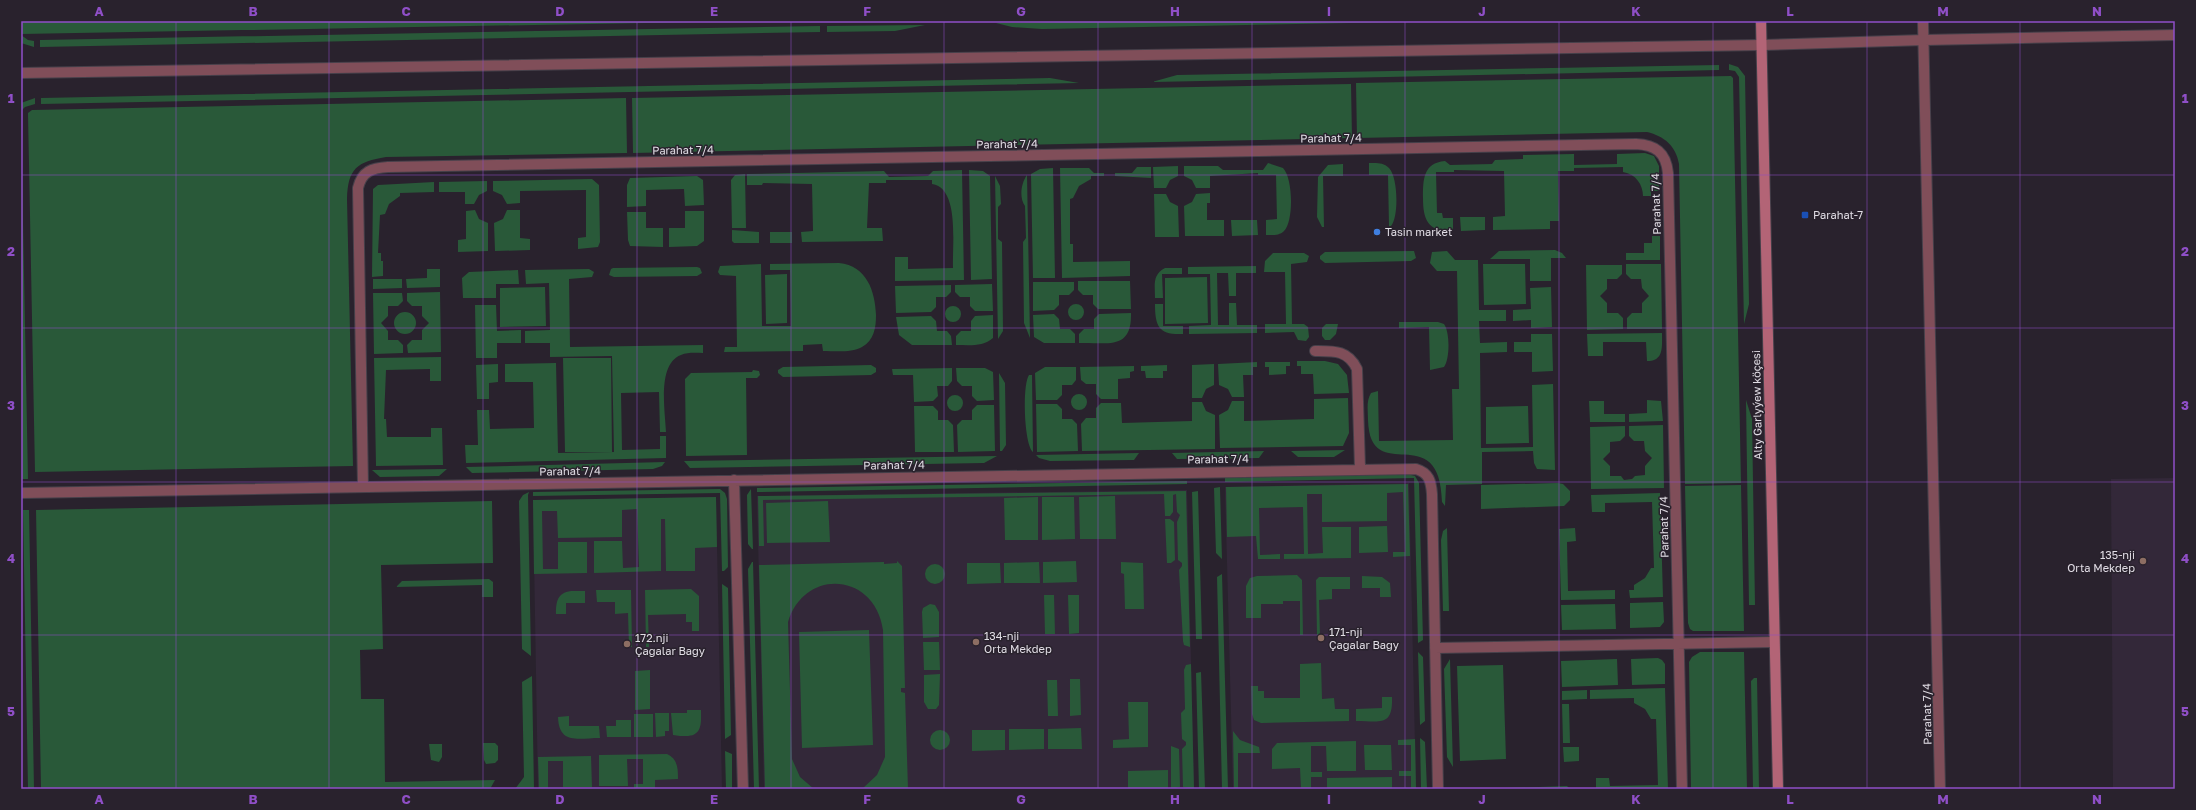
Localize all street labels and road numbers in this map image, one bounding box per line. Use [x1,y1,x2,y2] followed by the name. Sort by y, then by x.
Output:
[1300,130,1362,145] street label: Parahat 7/4
[976,136,1038,151] street label: Parahat 7/4
[652,142,714,157] street label: Parahat 7/4
[1648,173,1663,235] street label: Parahat 7/4
[1749,350,1764,460] street label: Alty Garlyýew köçesi
[1187,451,1249,466] street label: Parahat 7/4
[863,457,925,472] street label: Parahat 7/4
[539,463,601,478] street label: Parahat 7/4
[1656,496,1671,558] street label: Parahat 7/4
[1919,683,1934,745] street label: Parahat 7/4

